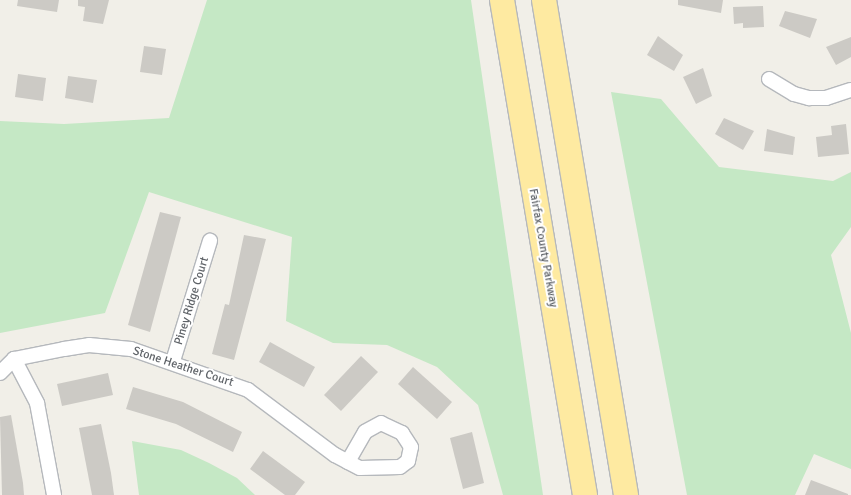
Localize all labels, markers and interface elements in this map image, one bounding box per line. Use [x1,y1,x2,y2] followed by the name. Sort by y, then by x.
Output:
[525,187,561,309] street label: Fairfax County Parkway
[172,255,212,347] street label: Piney Ridge Court
[131,344,235,390] street label: Stone Heather Court

